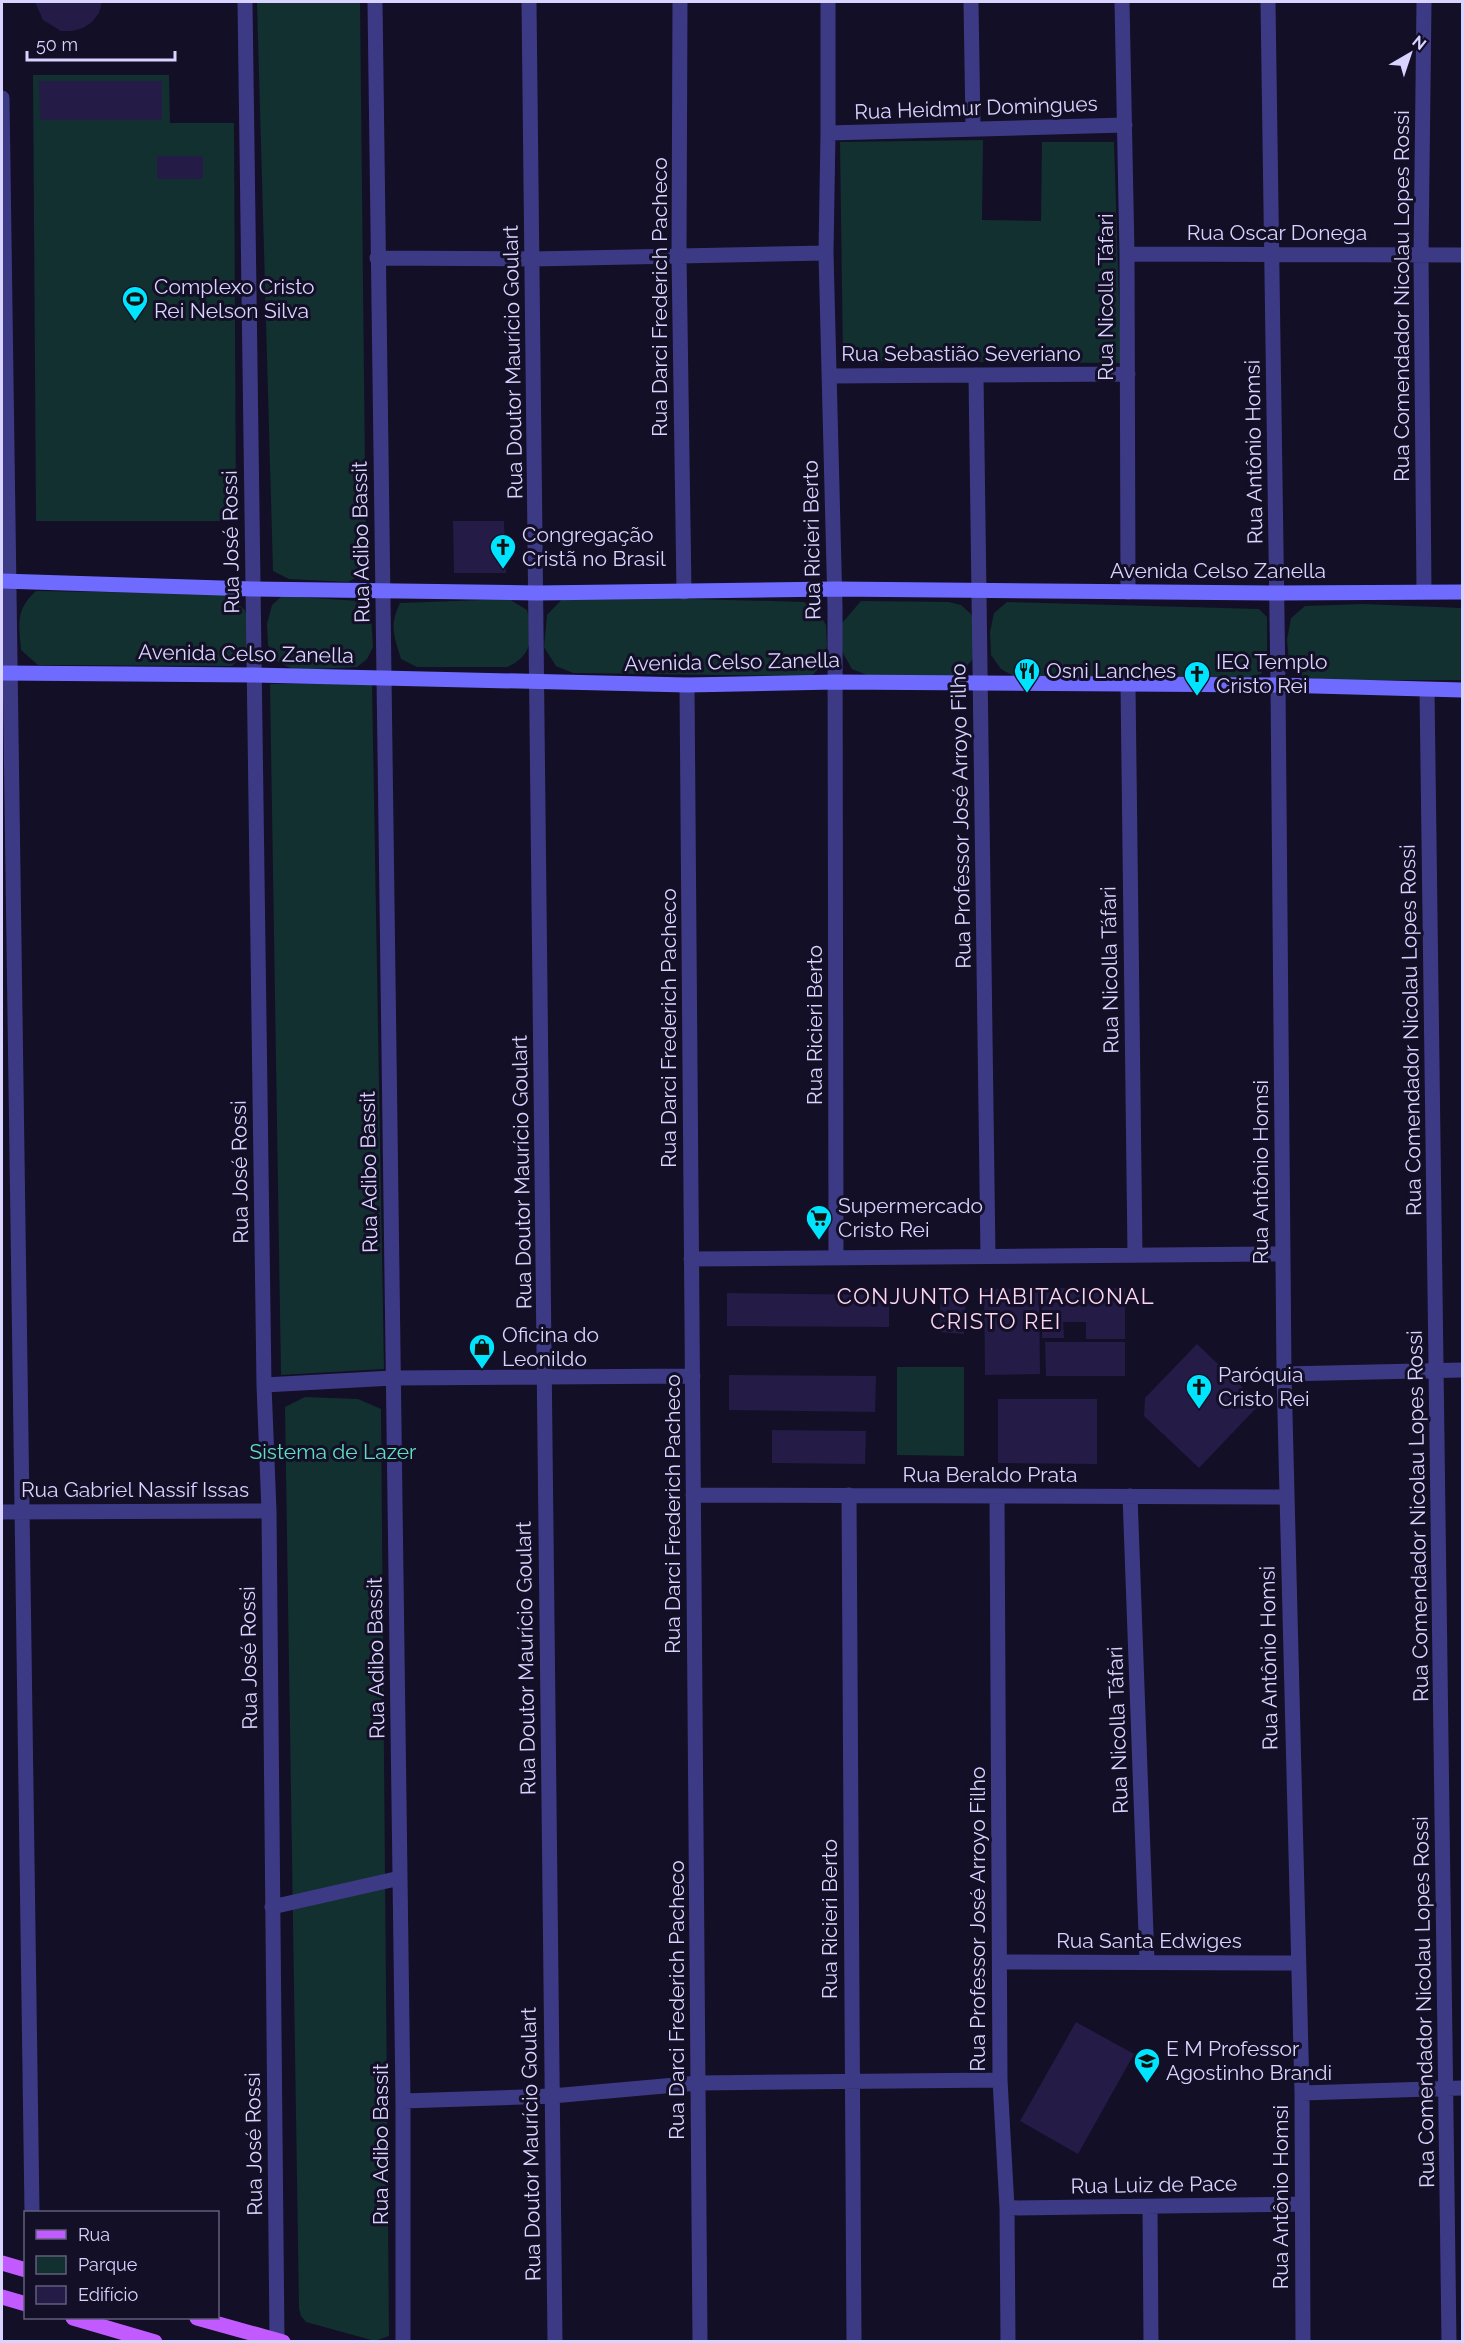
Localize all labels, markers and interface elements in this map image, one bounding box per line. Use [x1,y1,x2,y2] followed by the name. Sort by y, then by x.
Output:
[27,24,176,62] scale bar
[1380,24,1440,84] north arrow
[1408,32,1430,54] text: N
[36,34,78,55] text: 50 m
[854,91,1098,124] street label: Rua Heidmur Domingues
[1389,110,1414,482] street label: Rua Comendador Nicolau Lopes Rossi
[647,157,672,437] street label: Rua Darci Frederich Pacheco
[1093,213,1118,381] street label: Rua Nicolla Táfari
[1187,220,1367,245] street label: Rua Oscar Donega
[498,225,527,499] street label: Rua Doutor Maurício Goulart
[154,274,315,323] place label: Complexo Cristo Rei Nelson Silva
[120,284,150,322] sports icon: Complexo Cristo Rei Nelson Silva
[841,341,1081,366] street label: Rua Sebastião Severiano
[1239,360,1268,544] street label: Rua Antônio Homsi
[798,460,825,620] street label: Rua Ricieri Berto
[347,461,374,623] street label: Rua Adibo Bassit
[217,470,244,614] street label: Rua José Rossi
[522,522,666,571] place label: Congregação Cristã no Brasil
[488,532,518,570] church icon: Congregação Cristã no Brasil
[1110,558,1326,583] street label: Avenida Celso Zanella
[138,639,354,668] street label: Avenida Celso Zanella
[624,647,840,676] street label: Avenida Celso Zanella
[1216,649,1327,698] place label: IEQ Templo Cristo Rei
[1012,656,1042,694] restaurant icon: Osni Lanches
[1046,658,1176,683] place label: Osni Lanches
[1182,659,1212,697] church icon: IEQ Templo Cristo Rei
[945,663,976,969] street label: Rua Professor José Arroyo Filho
[1395,844,1426,1216] street label: Rua Comendador Nicolau Lopes Rossi
[1096,886,1123,1054] street label: Rua Nicolla Táfari
[656,888,681,1168] street label: Rua Darci Frederich Pacheco
[802,945,827,1105] street label: Rua Ricieri Berto
[507,1035,536,1309] street label: Rua Doutor Maurício Goulart
[1248,1080,1273,1264] street label: Rua Antônio Homsi
[355,1091,382,1253] street label: Rua Adibo Bassit
[226,1100,253,1244] street label: Rua José Rossi
[838,1193,983,1242] place label: Supermercado Cristo Rei
[804,1203,834,1241] supermarket icon: Supermercado Cristo Rei
[837,1283,1155,1334] district label: CONJUNTO HABITACIONAL CRISTO REI
[502,1322,599,1371] place label: Oficina do Leonildo
[1402,1330,1433,1702] street label: Rua Comendador Nicolau Lopes Rossi
[467,1332,497,1370] shop icon: Oficina do Leonildo
[1218,1362,1309,1411] place label: Paróquia Cristo Rei
[1184,1372,1214,1410] church icon: Paróquia Cristo Rei
[660,1374,685,1654] street label: Rua Darci Frederich Pacheco
[250,1439,417,1464] park label: Sistema de Lazer
[903,1462,1077,1487] street label: Rua Beraldo Prata
[21,1477,249,1502] street label: Rua Gabriel Nassif Issas
[511,1521,540,1795] street label: Rua Doutor Maurício Goulart
[1254,1566,1283,1750] street label: Rua Antônio Homsi
[362,1577,389,1739] street label: Rua Adibo Bassit
[235,1586,262,1730] street label: Rua José Rossi
[1102,1646,1133,1814] street label: Rua Nicolla Táfari
[965,1766,990,2072] street label: Rua Professor José Arroyo Filho
[1408,1816,1439,2188] street label: Rua Comendador Nicolau Lopes Rossi
[817,1839,842,1999] street label: Rua Ricieri Berto
[664,1860,689,2140] street label: Rua Darci Frederich Pacheco
[1056,1928,1242,1953] street label: Rua Santa Edwiges
[516,2007,545,2281] street label: Rua Doutor Maurício Goulart
[1166,2036,1332,2085] place label: E M Professor Agostinho Brandi
[1132,2046,1162,2084] school or university icon: E M Professor Agostinho Brandi
[368,2063,393,2225] street label: Rua Adibo Bassit
[240,2072,267,2216] street label: Rua José Rossi
[1268,2105,1293,2289] street label: Rua Antônio Homsi
[1070,2171,1238,2198] street label: Rua Luiz de Pace
[24,2211,219,2319] legend
[78,2224,110,2245] text: Rua
[78,2254,138,2275] text: Parque
[78,2284,138,2305] text: Edifício

